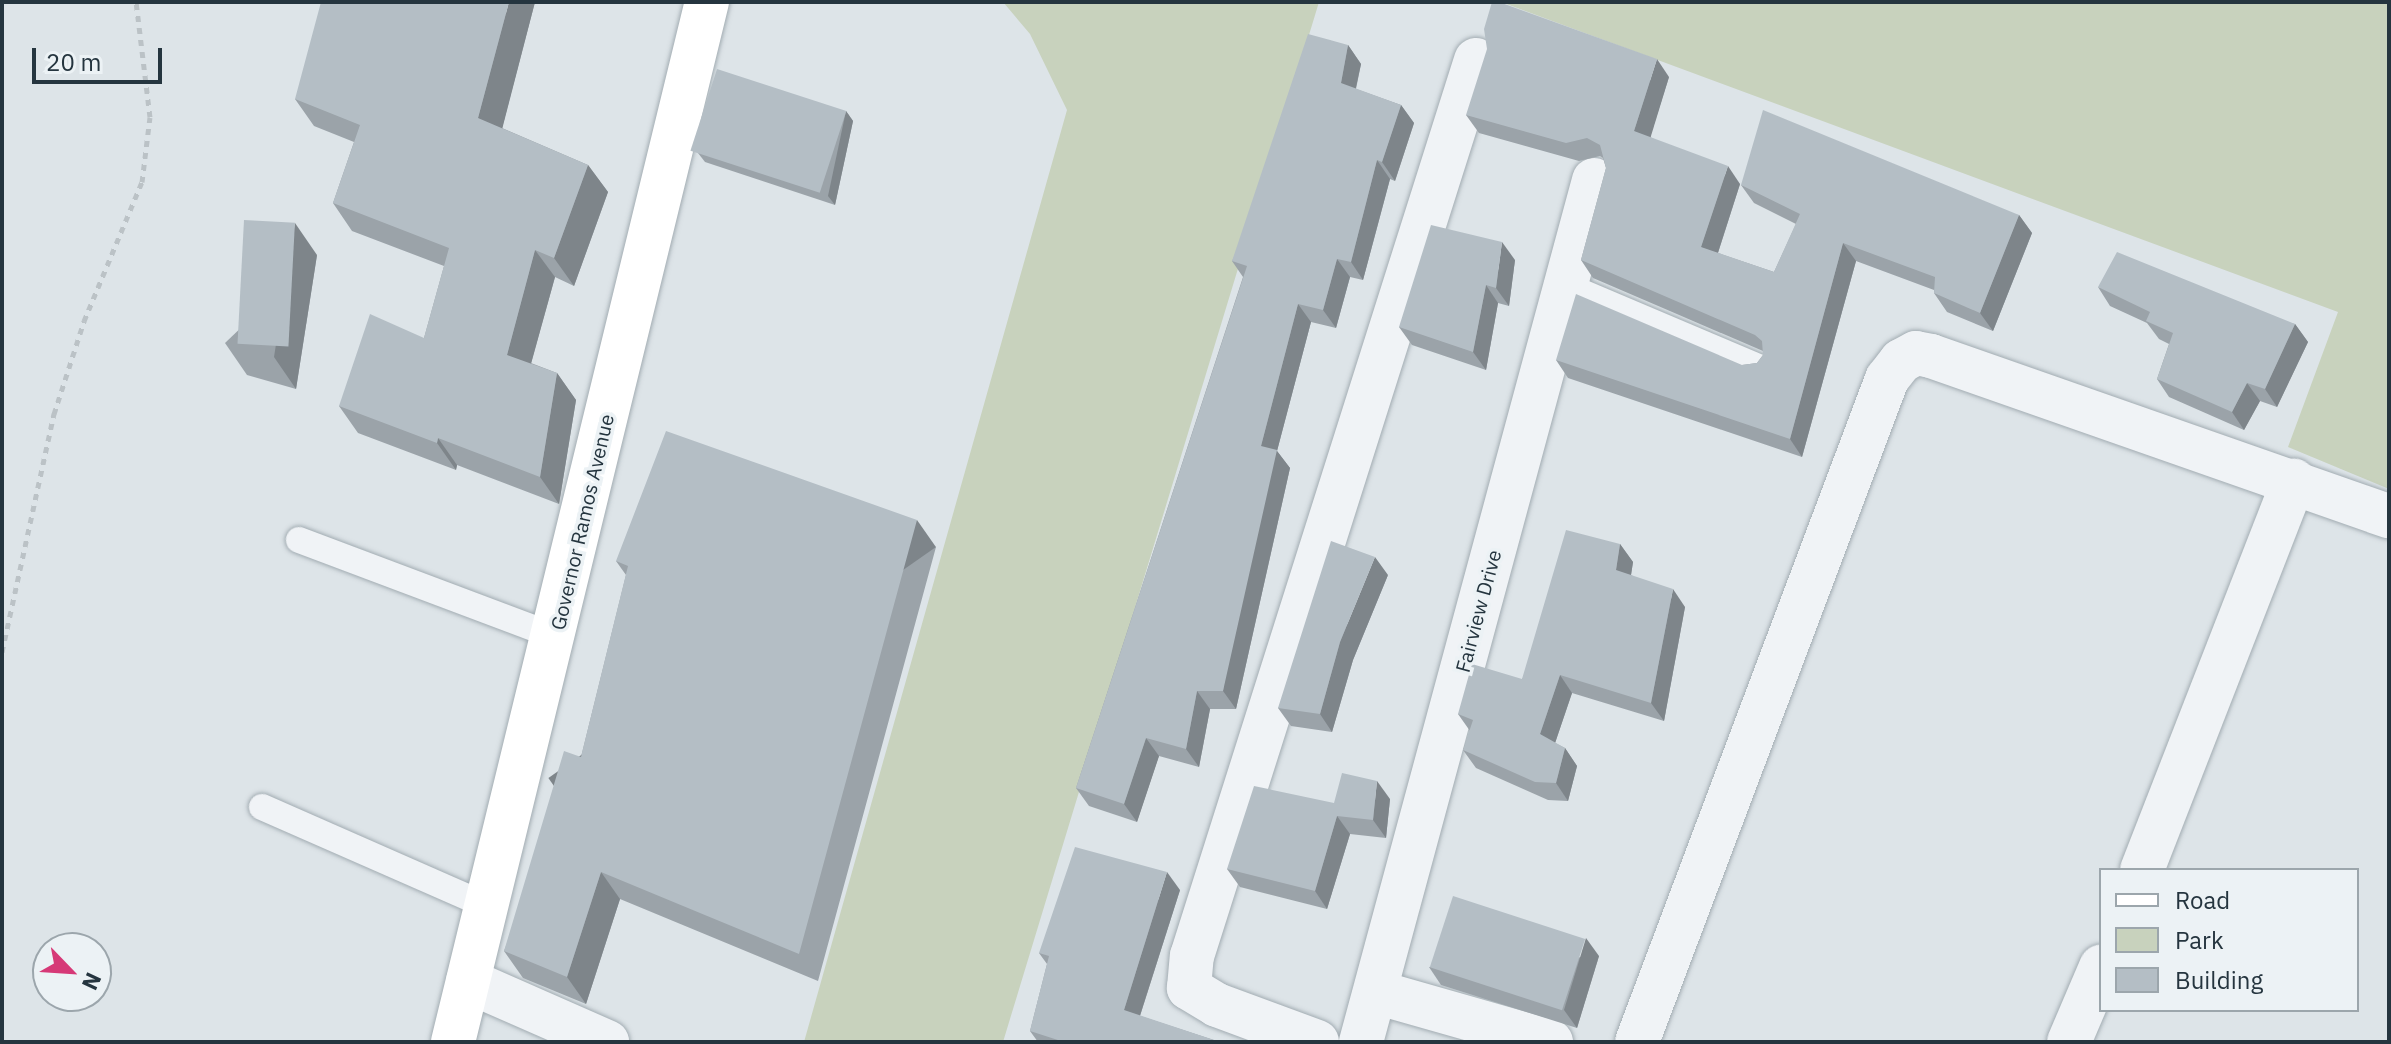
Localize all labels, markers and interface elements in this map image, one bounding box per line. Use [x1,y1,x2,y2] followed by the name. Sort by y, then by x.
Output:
[36,32,166,82] scale bar
[46,46,101,78] text: 20 m
[545,412,619,632] street label: Governor Ramos Avenue
[1450,547,1506,675] street label: Fairview Drive
[2099,868,2359,1012] legend
[2175,884,2230,916] text: Road
[2175,924,2224,956] text: Park
[32,932,112,1012] north arrow
[2175,964,2263,996] text: Building
[76,968,109,995] text: N

